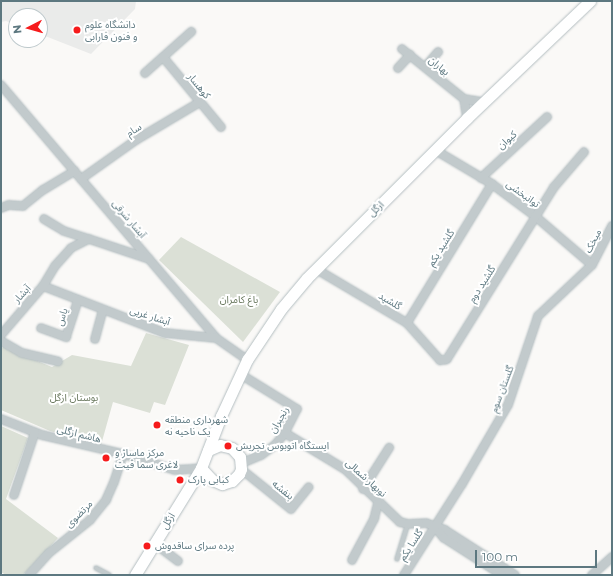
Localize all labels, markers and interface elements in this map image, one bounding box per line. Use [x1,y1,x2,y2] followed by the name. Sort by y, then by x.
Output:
[8,8,48,48] north arrow
[85,18,137,42] place label: دانشگاه علوم و فنون فارابی
[10,24,24,34] text: N
[72,25,82,35] marker: دانشگاه علوم و فنون فارابی
[426,54,452,78] street label: بهاران
[185,71,213,101] street label: کوهسار
[124,121,144,139] street label: سام
[495,128,519,152] street label: کیوان
[504,178,542,210] street label: توانبخشی
[110,197,148,241] street label: آبشار شرقی
[366,199,386,219] street label: ازگل
[425,227,457,269] street label: گلشيد يكم
[582,227,604,255] street label: میخک
[466,263,498,305] street label: گلشيد دوم
[11,283,33,305] street label: آبشار
[376,290,404,312] street label: گلشید
[220,294,258,306] park label: باغ کامران
[128,304,172,328] street label: آبشار غربی
[54,307,70,327] street label: یاس
[488,364,516,414] street label: گلستان سوم
[50,392,98,404] park label: بوستان ازگل
[267,405,291,435] street label: رنجبران
[165,413,228,436] place label: شهرداری منطقه یک ناحیه نه
[152,420,162,430] marker: شهرداری منطقه یک ناحیه نه
[56,423,102,445] street label: هاشم ازگلی
[236,440,329,452] place label: ایستگاه اتوبوس تجریش
[223,441,233,451] marker: ایستگاه اتوبوس تجریش
[115,446,178,470] place label: مرکز ماساژ و لاغری سما فیت
[100,452,112,464] marker: مرکز ماساژ و لاغری سما فیت
[343,457,389,499] street label: نوبهار شمالی
[188,474,229,486] place label: کبابی پارک
[175,475,185,485] marker: کبابی پارک
[270,478,296,502] street label: بنفشه
[63,498,95,530] street label: مرتضوی
[158,511,178,531] street label: ازگل
[396,527,426,563] street label: گلسا يكم
[155,540,234,552] place label: پرده سرای ساقدوش
[142,541,152,551] marker: پرده سرای ساقدوش
[477,542,599,568] scale bar
[482,549,518,564] text: 100 m

